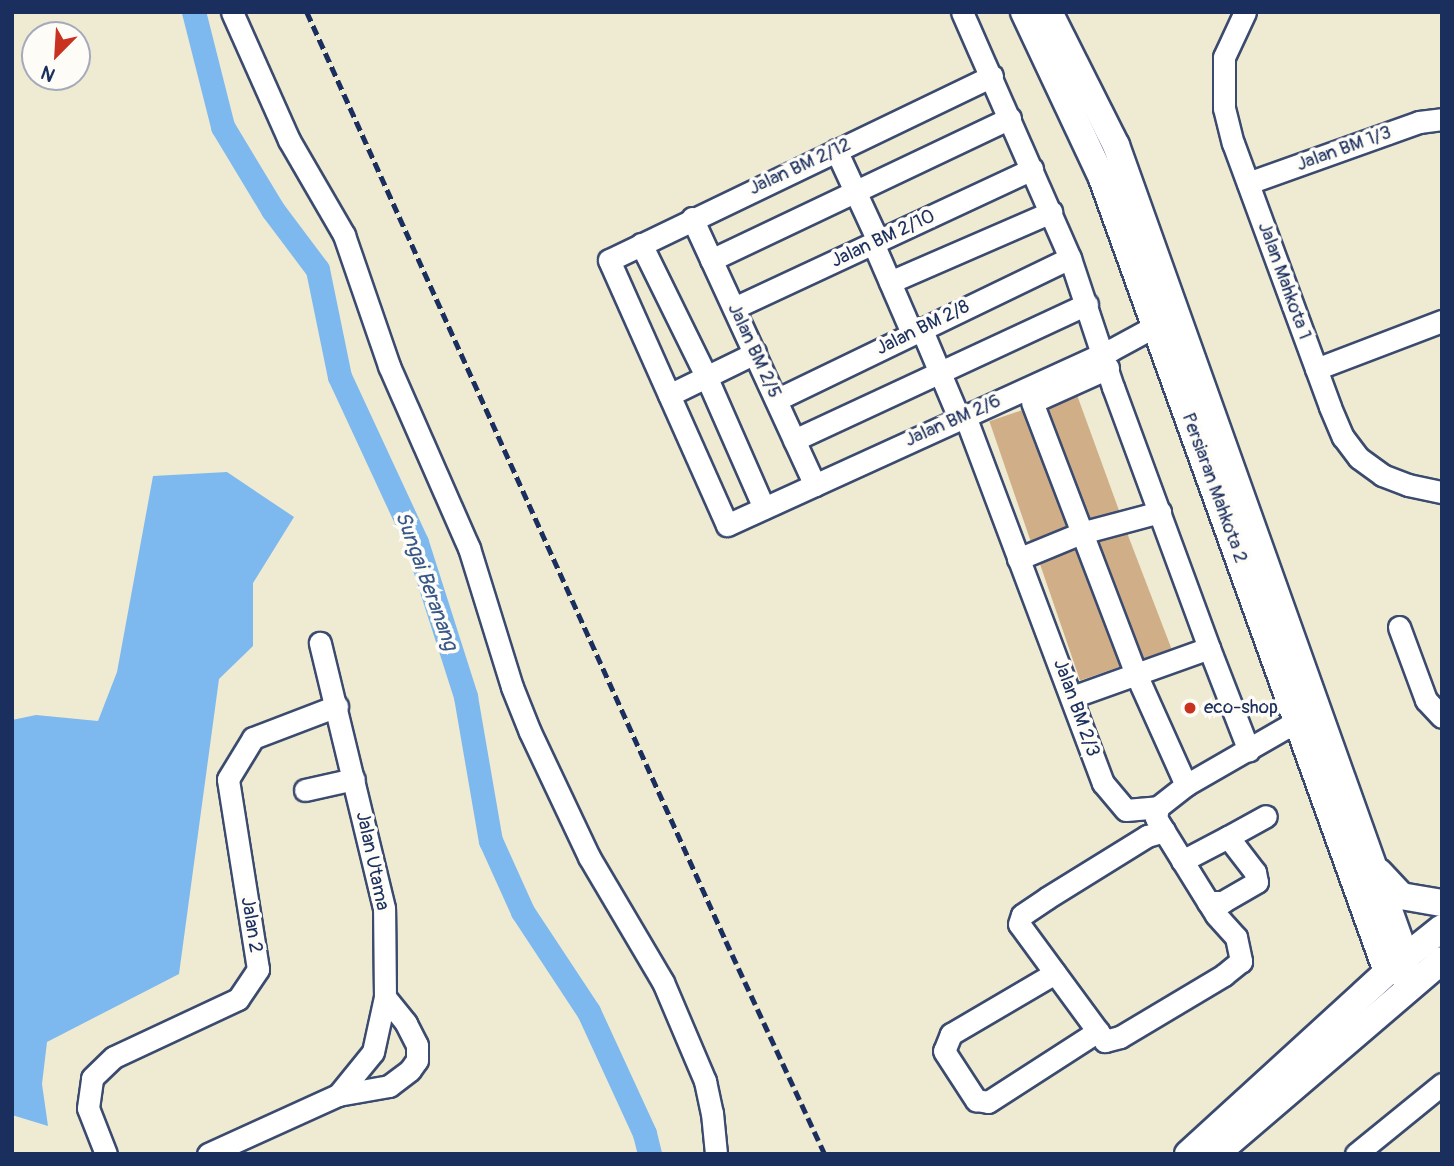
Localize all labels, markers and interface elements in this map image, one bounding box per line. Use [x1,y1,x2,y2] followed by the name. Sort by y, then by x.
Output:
[21,21,91,91] north arrow
[38,60,59,87] text: N
[1294,121,1394,177] street label: Jalan BM 1/3
[745,133,855,201] street label: Jalan BM 2/12
[827,205,939,273] street label: Jalan BM 2/10
[1252,219,1316,343] street label: Jalan Mahkota 1
[873,296,973,360] street label: Jalan BM 2/8
[722,300,786,402] street label: Jalan BM 2/5
[901,390,1005,452] street label: Jalan BM 2/6
[1176,410,1252,566] street label: Persiaran Mahkota 2
[389,508,463,654] water label: Sungai Beranang
[1048,656,1104,760] street label: Jalan BM 2/3
[1204,697,1278,719] place label: eco-shop
[1182,700,1198,716] marker: eco-shop
[350,810,394,912] street label: Jalan Utama
[235,895,267,955] street label: Jalan 2

